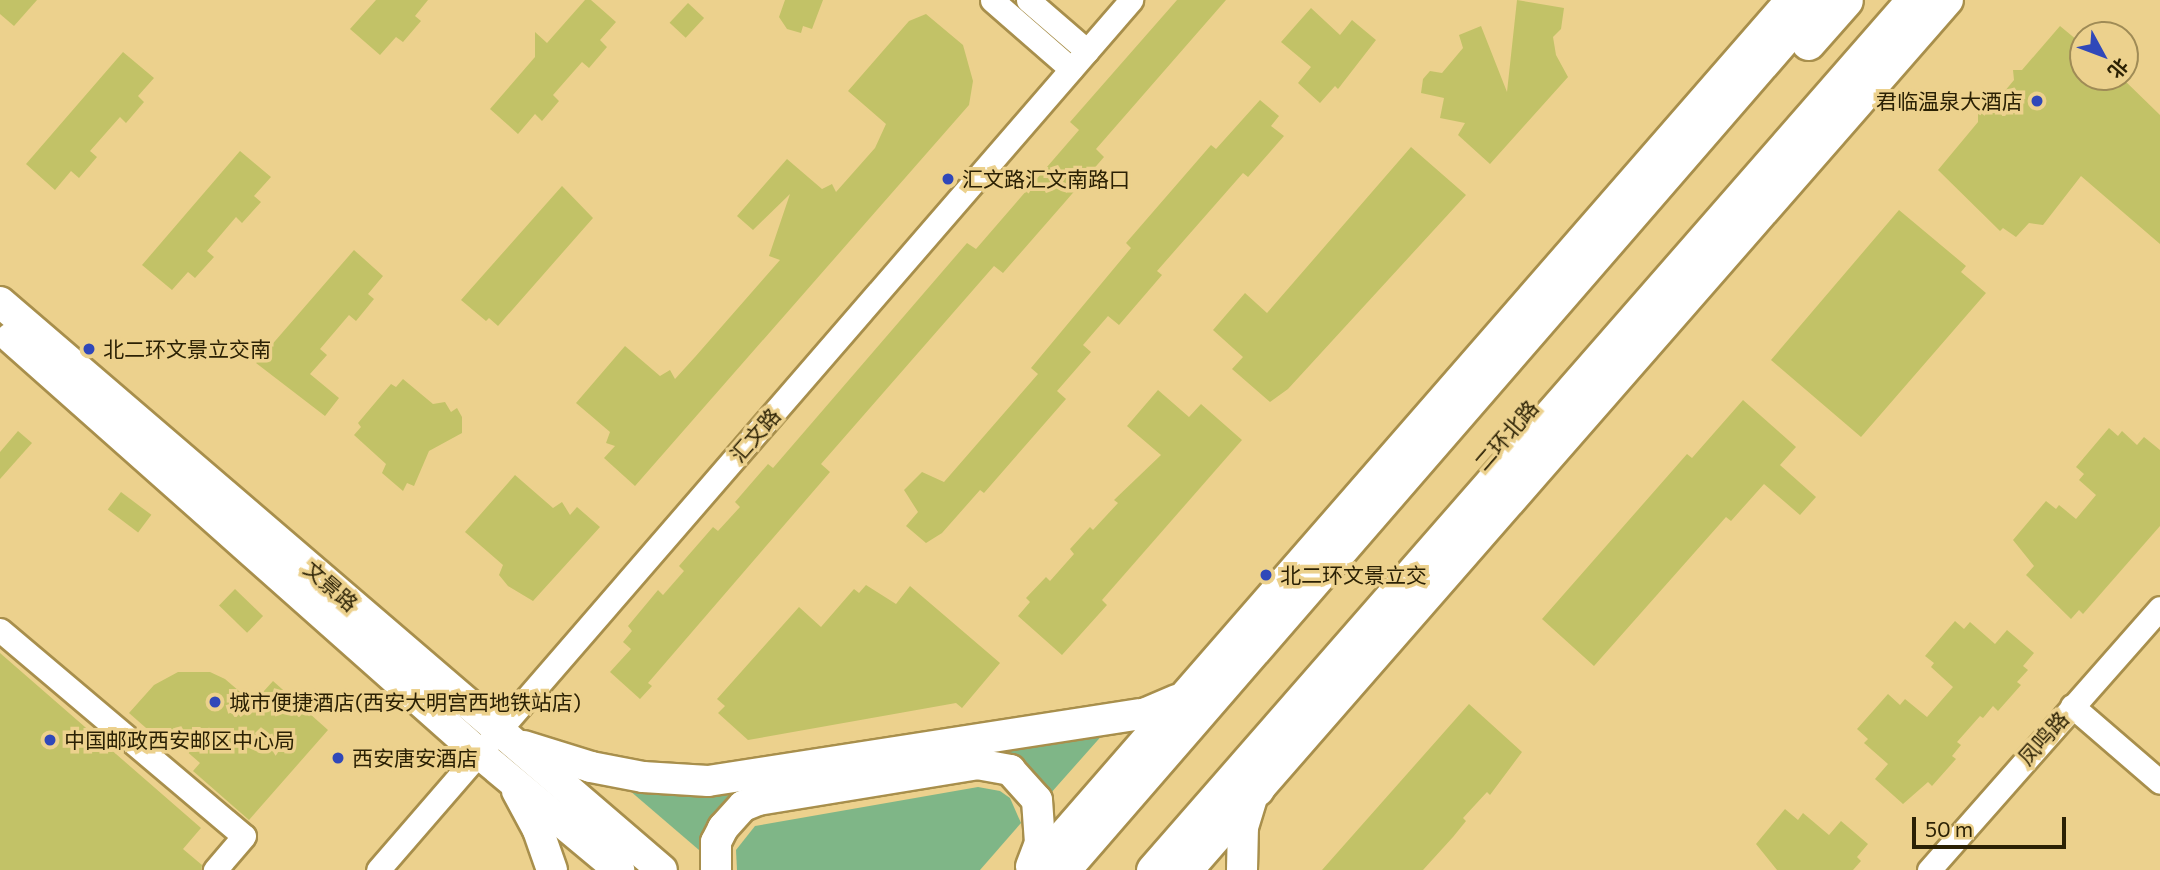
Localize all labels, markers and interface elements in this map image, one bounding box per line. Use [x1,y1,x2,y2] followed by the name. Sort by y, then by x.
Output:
[2069,21,2139,91] north arrow
[2104,54,2134,84] text: 北
[1876,88,2023,114] place label: 君临温泉大酒店
[2029,93,2045,109] marker: 君临温泉大酒店
[962,166,1130,192] place label: 汇文路汇文南路口
[940,171,956,187] marker: 汇文路汇文南路口
[103,336,271,362] place label: 北二环文景立交南
[81,341,97,357] marker: 北二环文景立交南
[1469,395,1543,475] street label: 二环北路
[725,403,785,467] street label: 汇文路
[299,556,363,616] street label: 文景路
[1280,562,1427,588] place label: 北二环文景立交
[1258,567,1274,583] marker: 北二环文景立交
[229,689,581,715] place label: 城市便捷酒店(西安大明宫西地铁站店)
[207,694,223,710] marker: 城市便捷酒店(西安大明宫西地铁站店)
[2013,706,2073,770] street label: 凤鸣路
[64,727,295,753] place label: 中国邮政西安邮区中心局
[42,732,58,748] marker: 中国邮政西安邮区中心局
[352,745,478,771] place label: 西安唐安酒店
[330,750,346,766] marker: 西安唐安酒店
[1915,804,2069,848] scale bar
[1925,816,1973,841] text: 50 m

